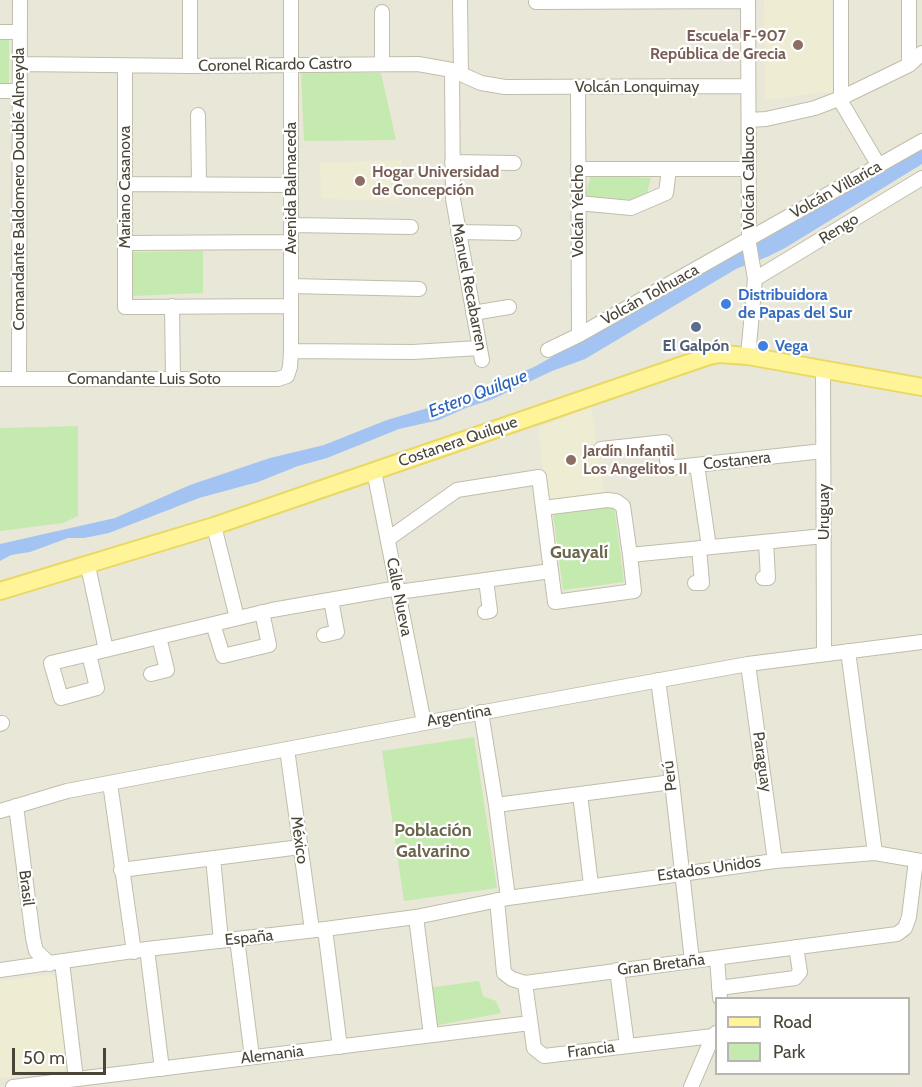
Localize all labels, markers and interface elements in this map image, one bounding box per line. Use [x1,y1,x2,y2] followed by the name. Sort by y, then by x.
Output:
[650,26,786,64] place label: Escuela F-907 República de Grecia
[791,38,805,52] marker: Escuela F-907 República de Grecia
[9,48,29,330] street label: Comandante Baldomero Doublé Almeyda
[198,54,352,76] street label: Coronel Ricardo Castro
[575,77,699,97] street label: Volcán Lonquimay
[281,122,301,254] street label: Avenida Balmaceda
[115,126,135,248] street label: Mariano Casanova
[739,126,759,230] street label: Volcán Calbuco
[787,157,885,223] street label: Volcán Villarica
[372,162,500,200] place label: Hogar Universidad de Concepción
[568,164,588,258] street label: Volcán Yelcho
[353,174,367,188] marker: Hogar Universidad de Concepción
[816,209,862,249] street label: Rengo
[447,222,491,352] street label: Manuel Recabarren
[598,260,702,330] street label: Volcán Tolhuaca
[738,285,852,323] place label: Distribuidora de Papas del Sur
[719,297,733,311] marker: Distribuidora de Papas del Sur
[689,320,703,334] marker: El Galpón
[663,336,729,356] place label: El Galpón
[775,336,808,356] place label: Vega
[756,339,770,353] marker: Vega
[425,365,531,423] water label: Estero Quilque
[67,369,221,389] street label: Comandante Luis Soto
[396,413,520,471] street label: Costanera Quilque
[583,441,687,479] place label: Jardín Infantil Los Angelitos II
[702,448,772,474] street label: Costanera
[564,453,578,467] marker: Jardín Infantil Los Angelitos II
[814,484,834,540] street label: Uruguay
[550,542,608,564] district label: Guayalí
[382,556,416,638] street label: Calle Nueva
[425,701,493,731] street label: Argentina
[748,730,776,794] street label: Paraguay
[659,760,681,792] street label: Perú
[286,815,312,865] street label: México
[394,820,472,862] district label: Población Galvarino
[656,852,762,886] street label: Estados Unidos
[14,869,38,907] street label: Brasil
[224,926,274,950] street label: España
[616,950,706,980] street label: Gran Bretaña
[715,997,910,1075] legend
[773,1011,812,1033] text: Road
[15,1036,110,1074] scale bar
[566,1038,616,1062] street label: Francia
[773,1041,805,1063] text: Park
[239,1042,305,1068] street label: Alemania
[23,1047,65,1069] text: 50 m

